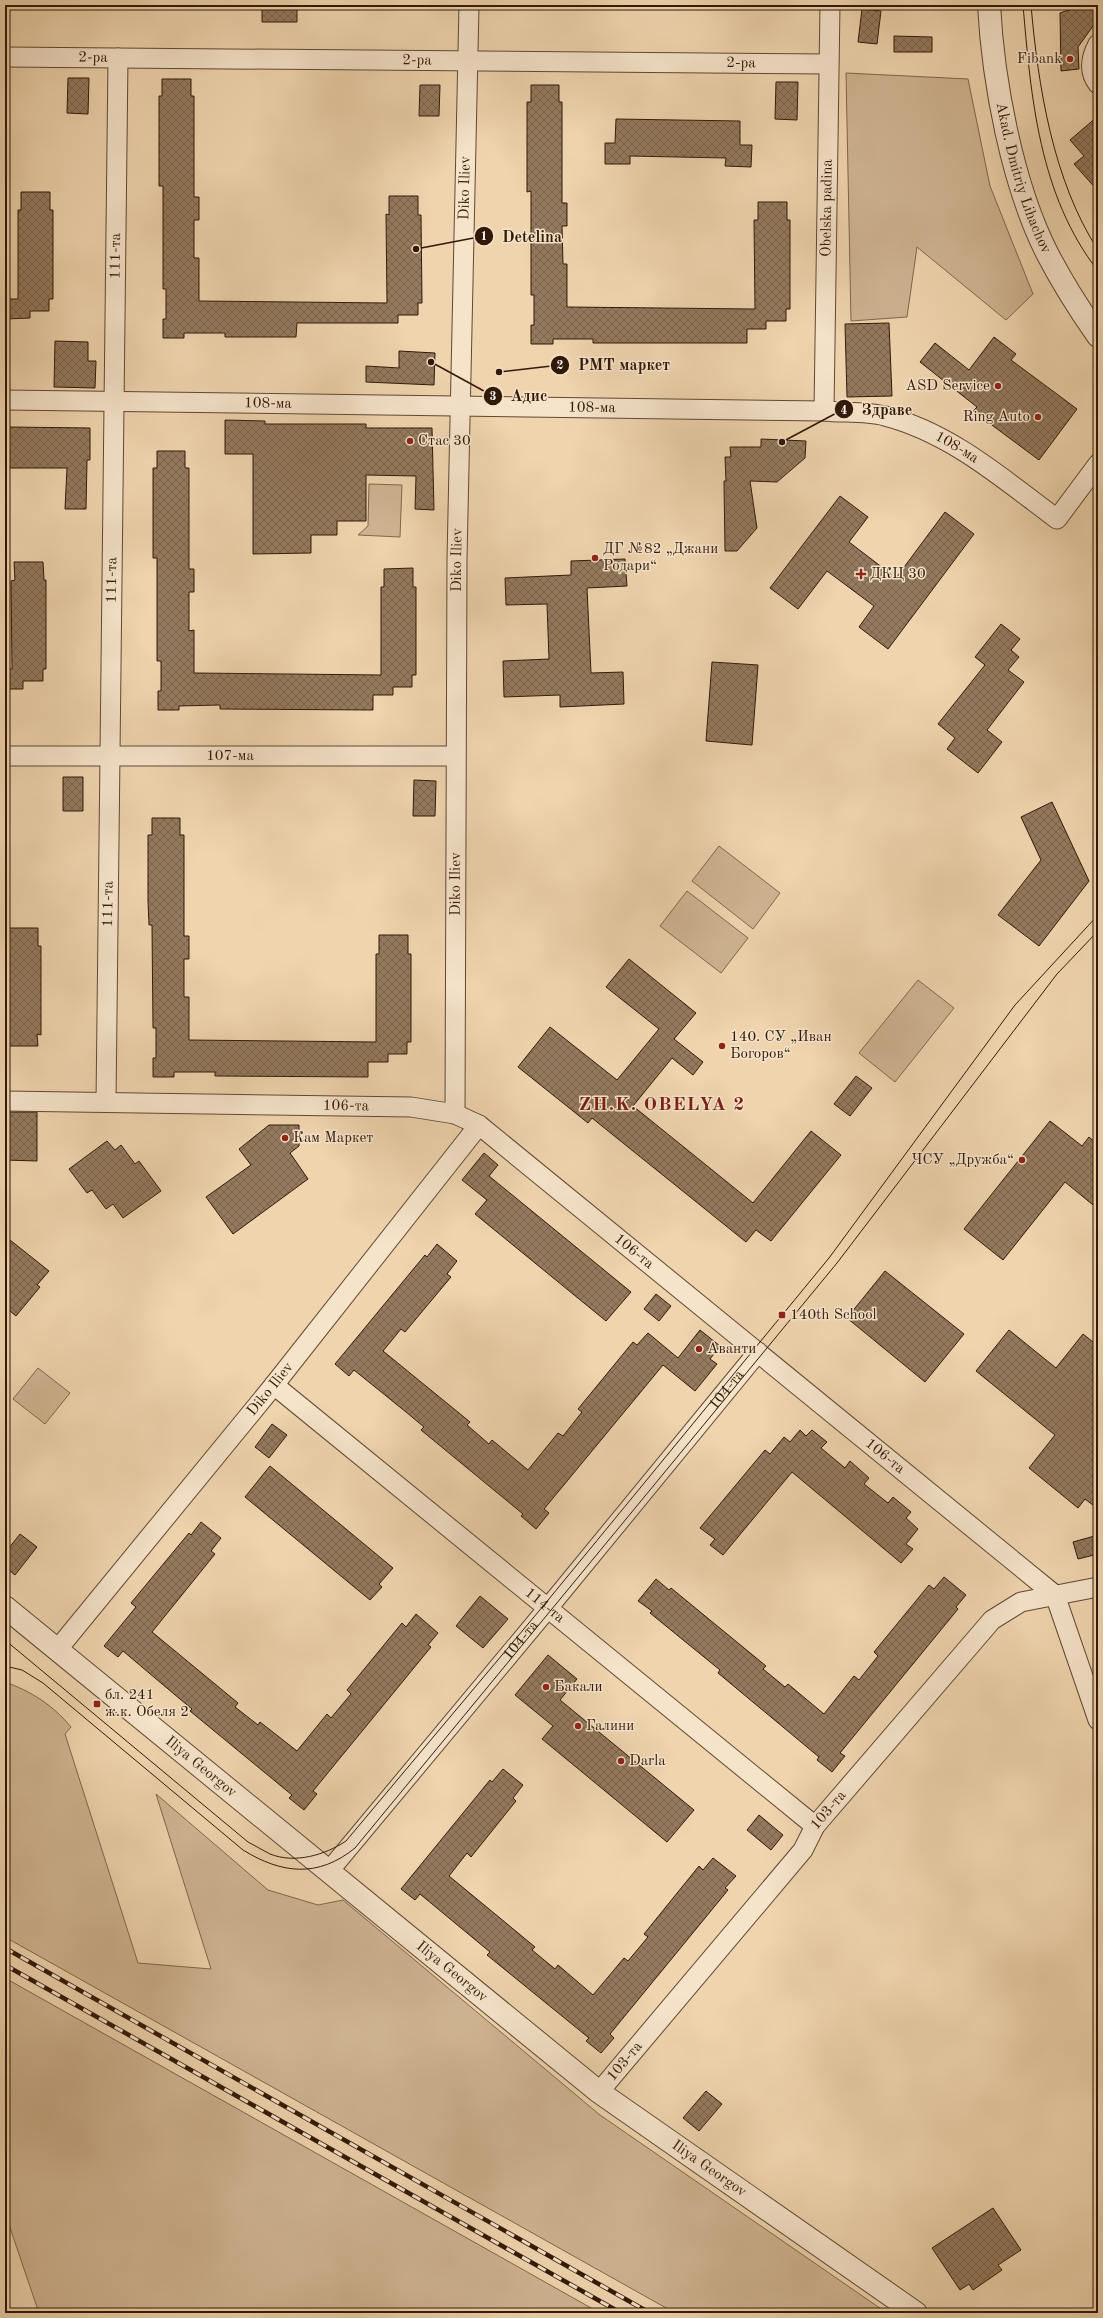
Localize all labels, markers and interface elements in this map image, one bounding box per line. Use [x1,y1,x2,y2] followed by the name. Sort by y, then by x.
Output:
[78,50,108,65] street label: 2-ра
[1017,52,1062,67] place label: Fibank
[402,53,432,68] street label: 2-ра
[1065,54,1075,64] marker: Fibank
[726,56,756,71] street label: 2-ра
[993,101,1054,256] street label: Akad. Dmitriy Lihachov
[457,156,473,220] street label: Diko Iliev
[819,158,835,257] street label: Obelska padina
[474,222,571,250] callout: Detelina
[502,230,562,246] text: Detelina
[481,231,487,243] text: 1
[108,232,123,279] street label: 111-та
[550,351,679,379] callout: РМТ маркет
[578,358,670,374] text: РМТ маркет
[557,360,564,372] text: 2
[906,379,990,394] place label: ASD Service
[993,381,1003,391] marker: ASD Service
[483,382,556,410] callout: Адис
[511,389,548,405] text: Адис
[490,391,497,403] text: 3
[834,395,921,423] callout: Здраве
[244,396,293,411] street label: 108-ма
[568,400,616,416] street label: 108-ма
[862,403,912,419] text: Здраве
[841,405,848,417] text: 4
[963,410,1030,425] place label: Ring Auto
[1033,412,1043,422] marker: Ring Auto
[933,429,982,466] street label: 108-ма
[418,434,471,449] place label: Стас 30
[405,436,415,446] marker: Стас 30
[449,528,465,592] street label: Diko Iliev
[603,542,718,574] place label: ДГ №82 „Джани Родари“
[590,553,600,563] marker: ДГ №82 „Джани Родари“
[104,556,120,603] street label: 111-та
[870,567,926,582] place label: ДКЦ 30
[855,568,867,580] marker: ДКЦ 30
[206,749,254,764] street label: 107-ма
[448,852,463,916] street label: Diko Iliev
[101,880,116,927] street label: 111-та
[730,1030,832,1062] place label: 140. СУ „Иван Богоров“
[717,1041,727,1051] marker: 140. СУ „Иван Богоров“
[579,1096,745,1115] district label: ZH.K. OBELYA 2
[323,1098,370,1114] street label: 106-та
[293,1131,373,1146] place label: Кам Маркет
[280,1133,290,1143] marker: Кам Маркет
[912,1153,1014,1168] place label: ЧСУ „Дружба“
[1017,1155,1027,1165] marker: ЧСУ „Дружба“
[611,1231,657,1272] street label: 106-та
[790,1308,877,1323] place label: 140th School
[777,1310,787,1320] marker: 140th School
[707,1342,756,1357] place label: Аванти
[694,1344,704,1354] marker: Аванти
[244,1359,296,1419] street label: Diko Iliev
[706,1367,748,1413] street label: 104-та
[862,1436,908,1477] street label: 106-та
[522,1585,568,1626] street label: 114-та
[500,1617,542,1663] street label: 104-та
[554,1680,603,1695] place label: Бакали
[541,1682,551,1692] marker: Бакали
[105,1688,189,1720] place label: бл. 241 ж.к. Обеля 2
[92,1699,102,1709] marker: бл. 241 ж.к. Обеля 2
[586,1719,634,1734] place label: Галини
[573,1721,583,1731] marker: Галини
[162,1734,240,1800] street label: Iliya Georgov
[629,1754,666,1769] place label: Darla
[616,1756,626,1766] marker: Darla
[808,1787,850,1833] street label: 103-та
[413,1938,491,2005] street label: Iliya Georgov
[604,2038,646,2084] street label: 103-та
[669,2138,749,2200] street label: Iliya Georgov

